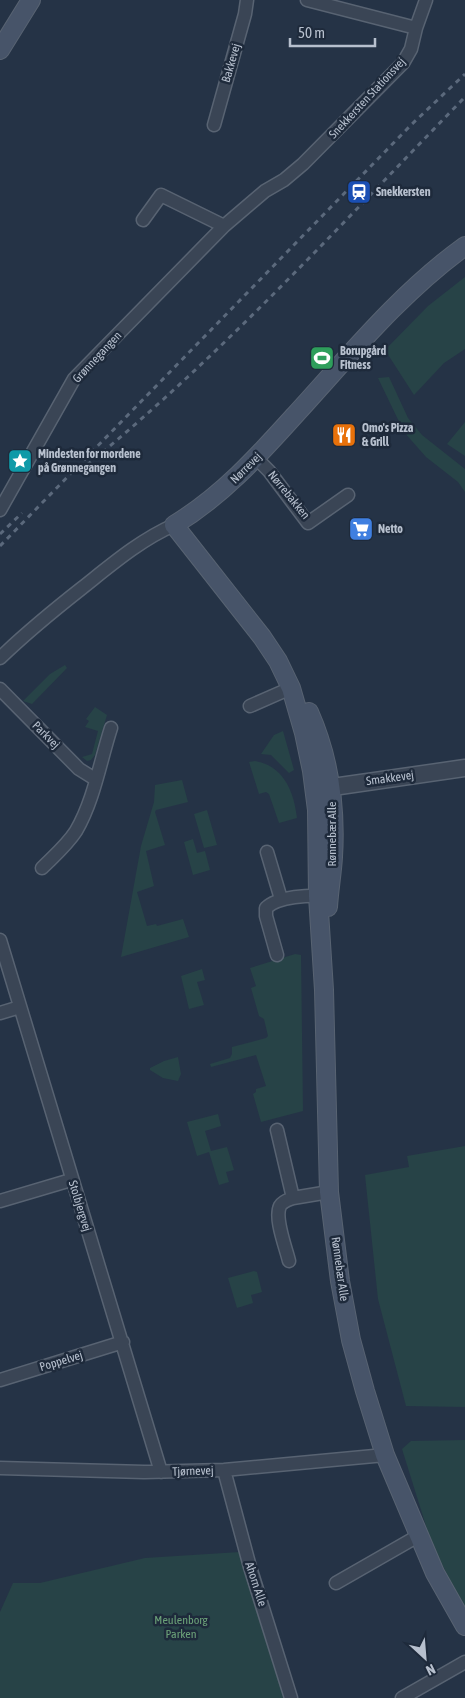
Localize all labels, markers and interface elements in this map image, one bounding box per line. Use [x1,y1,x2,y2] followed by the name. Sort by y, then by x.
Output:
[290,15,375,47] scale bar
[298,24,325,41] text: 50 m
[219,42,243,84] street label: Bakkevej
[326,55,408,141] street label: Snekkersten Stationsvej
[346,179,372,205] station icon: Snekkersten
[376,185,431,199] place label: Snekkersten
[70,328,124,386] street label: Grønnegangen
[340,344,386,372] place label: Borupgård Fitness
[309,345,335,371] sports icon: Borupgård Fitness
[362,421,414,449] place label: Omo's Pizza & Grill
[331,422,357,448] restaurant icon: Omo's Pizza & Grill
[38,447,141,475] place label: Mindesten for mordene på Grønnegangen
[7,448,33,474] place icon: Mindesten for mordene på Grønnegangen
[228,450,264,486] street label: Nørrevej
[265,468,313,522] street label: Nørrebakken
[348,516,374,542] supermarket icon: Netto
[378,522,403,536] place label: Netto
[29,718,63,752] street label: Parkvej
[365,768,415,788] street label: Smakkevej
[325,802,339,866] street label: Rønnebær Alle
[66,1179,94,1233] street label: Stolbjergvej
[329,1236,351,1302] street label: Rønnebær Alle
[38,1348,84,1374] street label: Poppelvej
[172,1463,214,1479] street label: Tjørnevej
[242,1560,270,1608] street label: Ahorn Alle
[154,1613,208,1641] park label: Meulenborg Parken
[400,1633,450,1683] north arrow
[423,1661,438,1679] text: N

